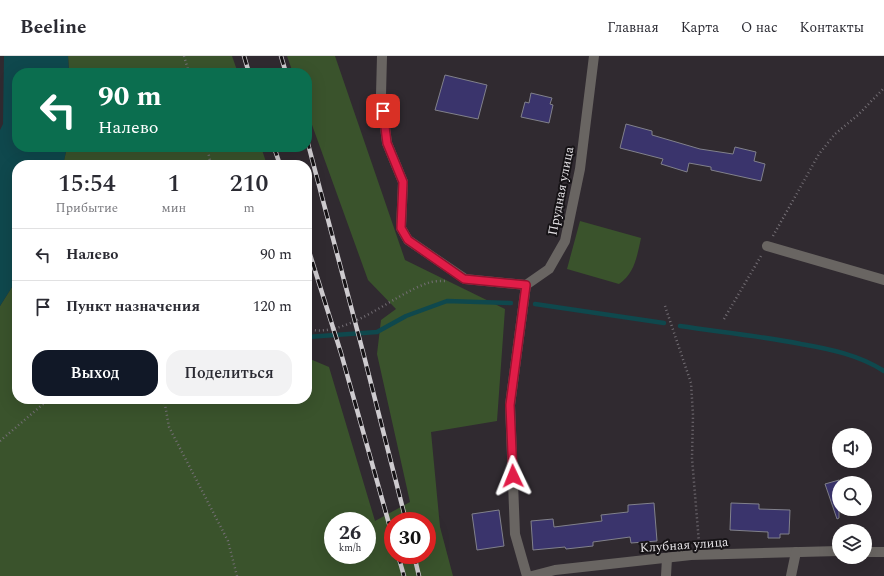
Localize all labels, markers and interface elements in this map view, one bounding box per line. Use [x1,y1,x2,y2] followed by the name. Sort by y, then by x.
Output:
[20,13,86,42] text: Beeline
[607,17,659,38] text: Главная
[681,17,719,38] text: Карта
[741,17,778,38] text: О нас
[800,17,864,38] text: Контакты
[98,75,162,118] text: 90 m
[32,84,84,136] icon: left
[366,94,400,128] pin
[372,100,394,122] icon: arrive
[98,114,158,141] text: Налево
[543,144,580,237] street label: Прудная улица
[58,166,116,202] text: 15:54
[167,166,180,202] text: 1
[230,166,268,202] text: 210
[56,198,118,218] text: Прибытие
[162,198,186,218] text: мин
[244,198,255,218] text: m
[66,243,119,266] text: Налево
[260,243,292,266] text: 90 m
[32,244,54,266] icon: left
[66,295,200,318] text: Пункт назначения
[253,295,292,318] text: 120 m
[32,296,54,318] icon: arrive
[32,350,158,396] button: Выход
[166,350,292,396] button: Поделиться
[832,428,872,564] map controls
[832,428,872,468] button: sound
[492,455,534,497] position arrow
[832,476,872,516] button: search
[384,512,436,564] speed limit sign: 30
[339,518,361,548] text: 26
[832,524,872,564] button: layers
[639,532,730,558] street label: Клубная улица
[339,540,361,556] text: km/h

